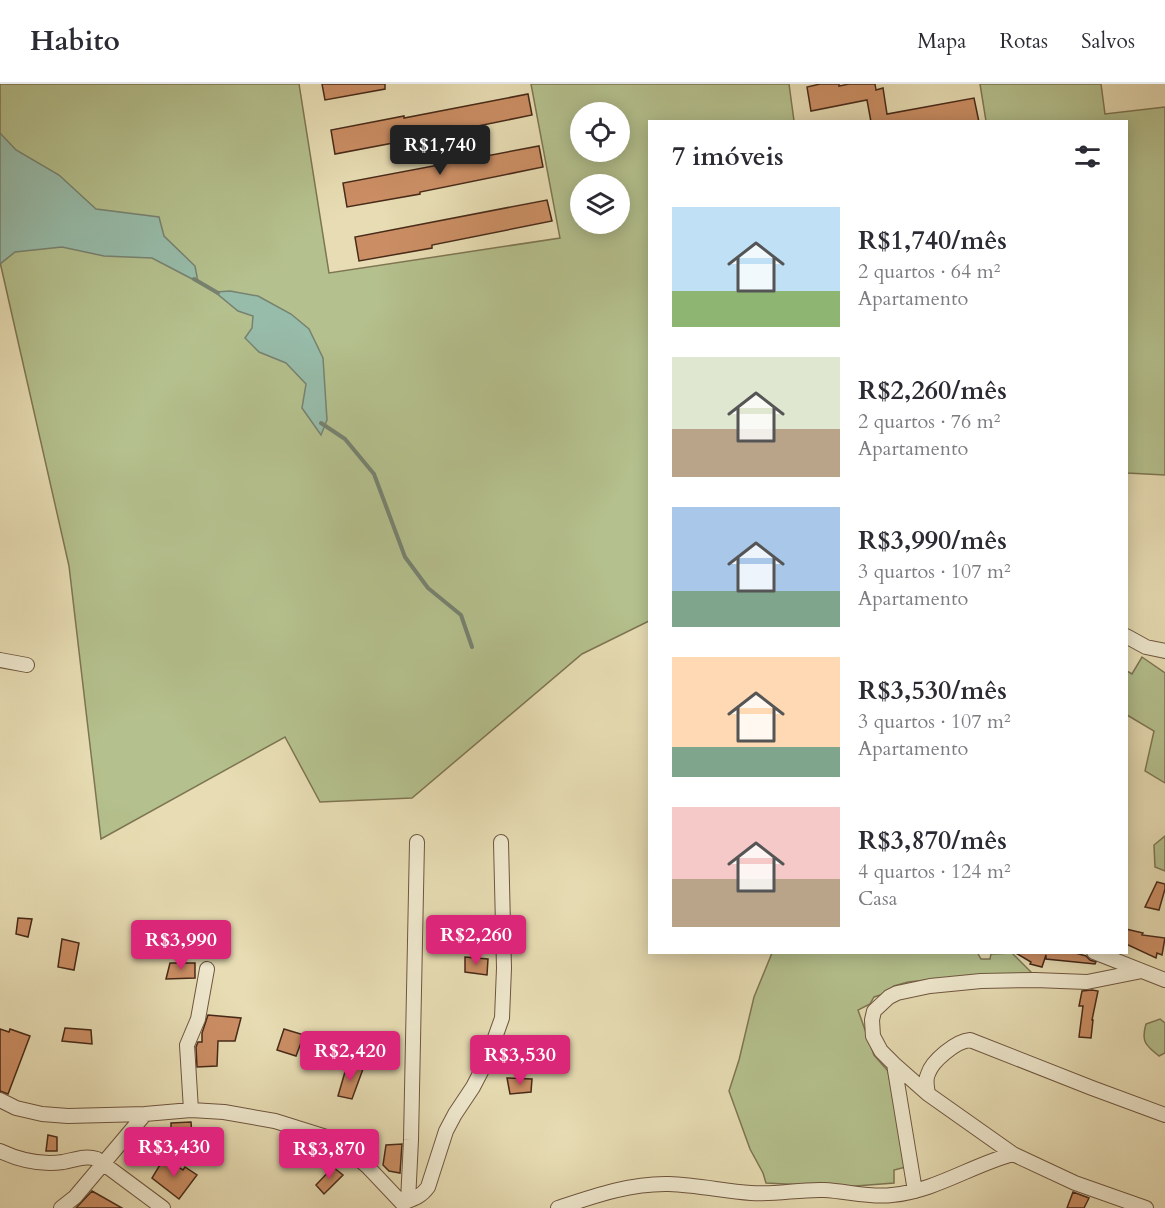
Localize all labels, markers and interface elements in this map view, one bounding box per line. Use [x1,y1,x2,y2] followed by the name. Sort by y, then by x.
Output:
[30,22,120,60] text: Habito
[917,27,966,56] text: Mapa
[999,27,1048,56] text: Rotas
[1081,27,1135,56] text: Salvos
[570,102,630,234] map controls
[570,102,630,162] button: locate
[385,125,495,176] pin: R$1,740
[404,131,476,158] text: R$1,740
[672,139,784,174] text: 7 imóveis
[1071,140,1104,173] icon: filters
[570,174,630,234] button: layers
[858,223,1007,258] text: R$1,740/mês
[720,231,792,303] icon: home
[858,258,1000,285] text: 2 quartos · 64 m²
[858,285,968,312] text: Apartamento
[858,373,1007,408] text: R$2,260/mês
[720,381,792,453] icon: home
[858,408,1000,435] text: 2 quartos · 76 m²
[858,435,968,462] text: Apartamento
[858,523,1007,558] text: R$3,990/mês
[720,531,792,603] icon: home
[858,558,1011,585] text: 3 quartos · 107 m²
[858,585,968,612] text: Apartamento
[858,673,1007,708] text: R$3,530/mês
[720,681,792,753] icon: home
[858,708,1011,735] text: 3 quartos · 107 m²
[858,735,968,762] text: Apartamento
[858,823,1007,858] text: R$3,870/mês
[720,831,792,903] icon: home
[858,858,1011,885] text: 4 quartos · 124 m²
[858,885,897,912] text: Casa
[421,915,531,966] pin: R$2,260
[126,920,236,971] pin: R$3,990
[440,921,512,948] text: R$2,260
[145,926,217,953] text: R$3,990
[295,1031,405,1082] pin: R$2,420
[465,1035,575,1086] pin: R$3,530
[314,1037,386,1064] text: R$2,420
[484,1041,556,1068] text: R$3,530
[119,1127,229,1178] pin: R$3,430
[274,1129,384,1180] pin: R$3,870
[138,1133,210,1160] text: R$3,430
[293,1135,365,1162] text: R$3,870

